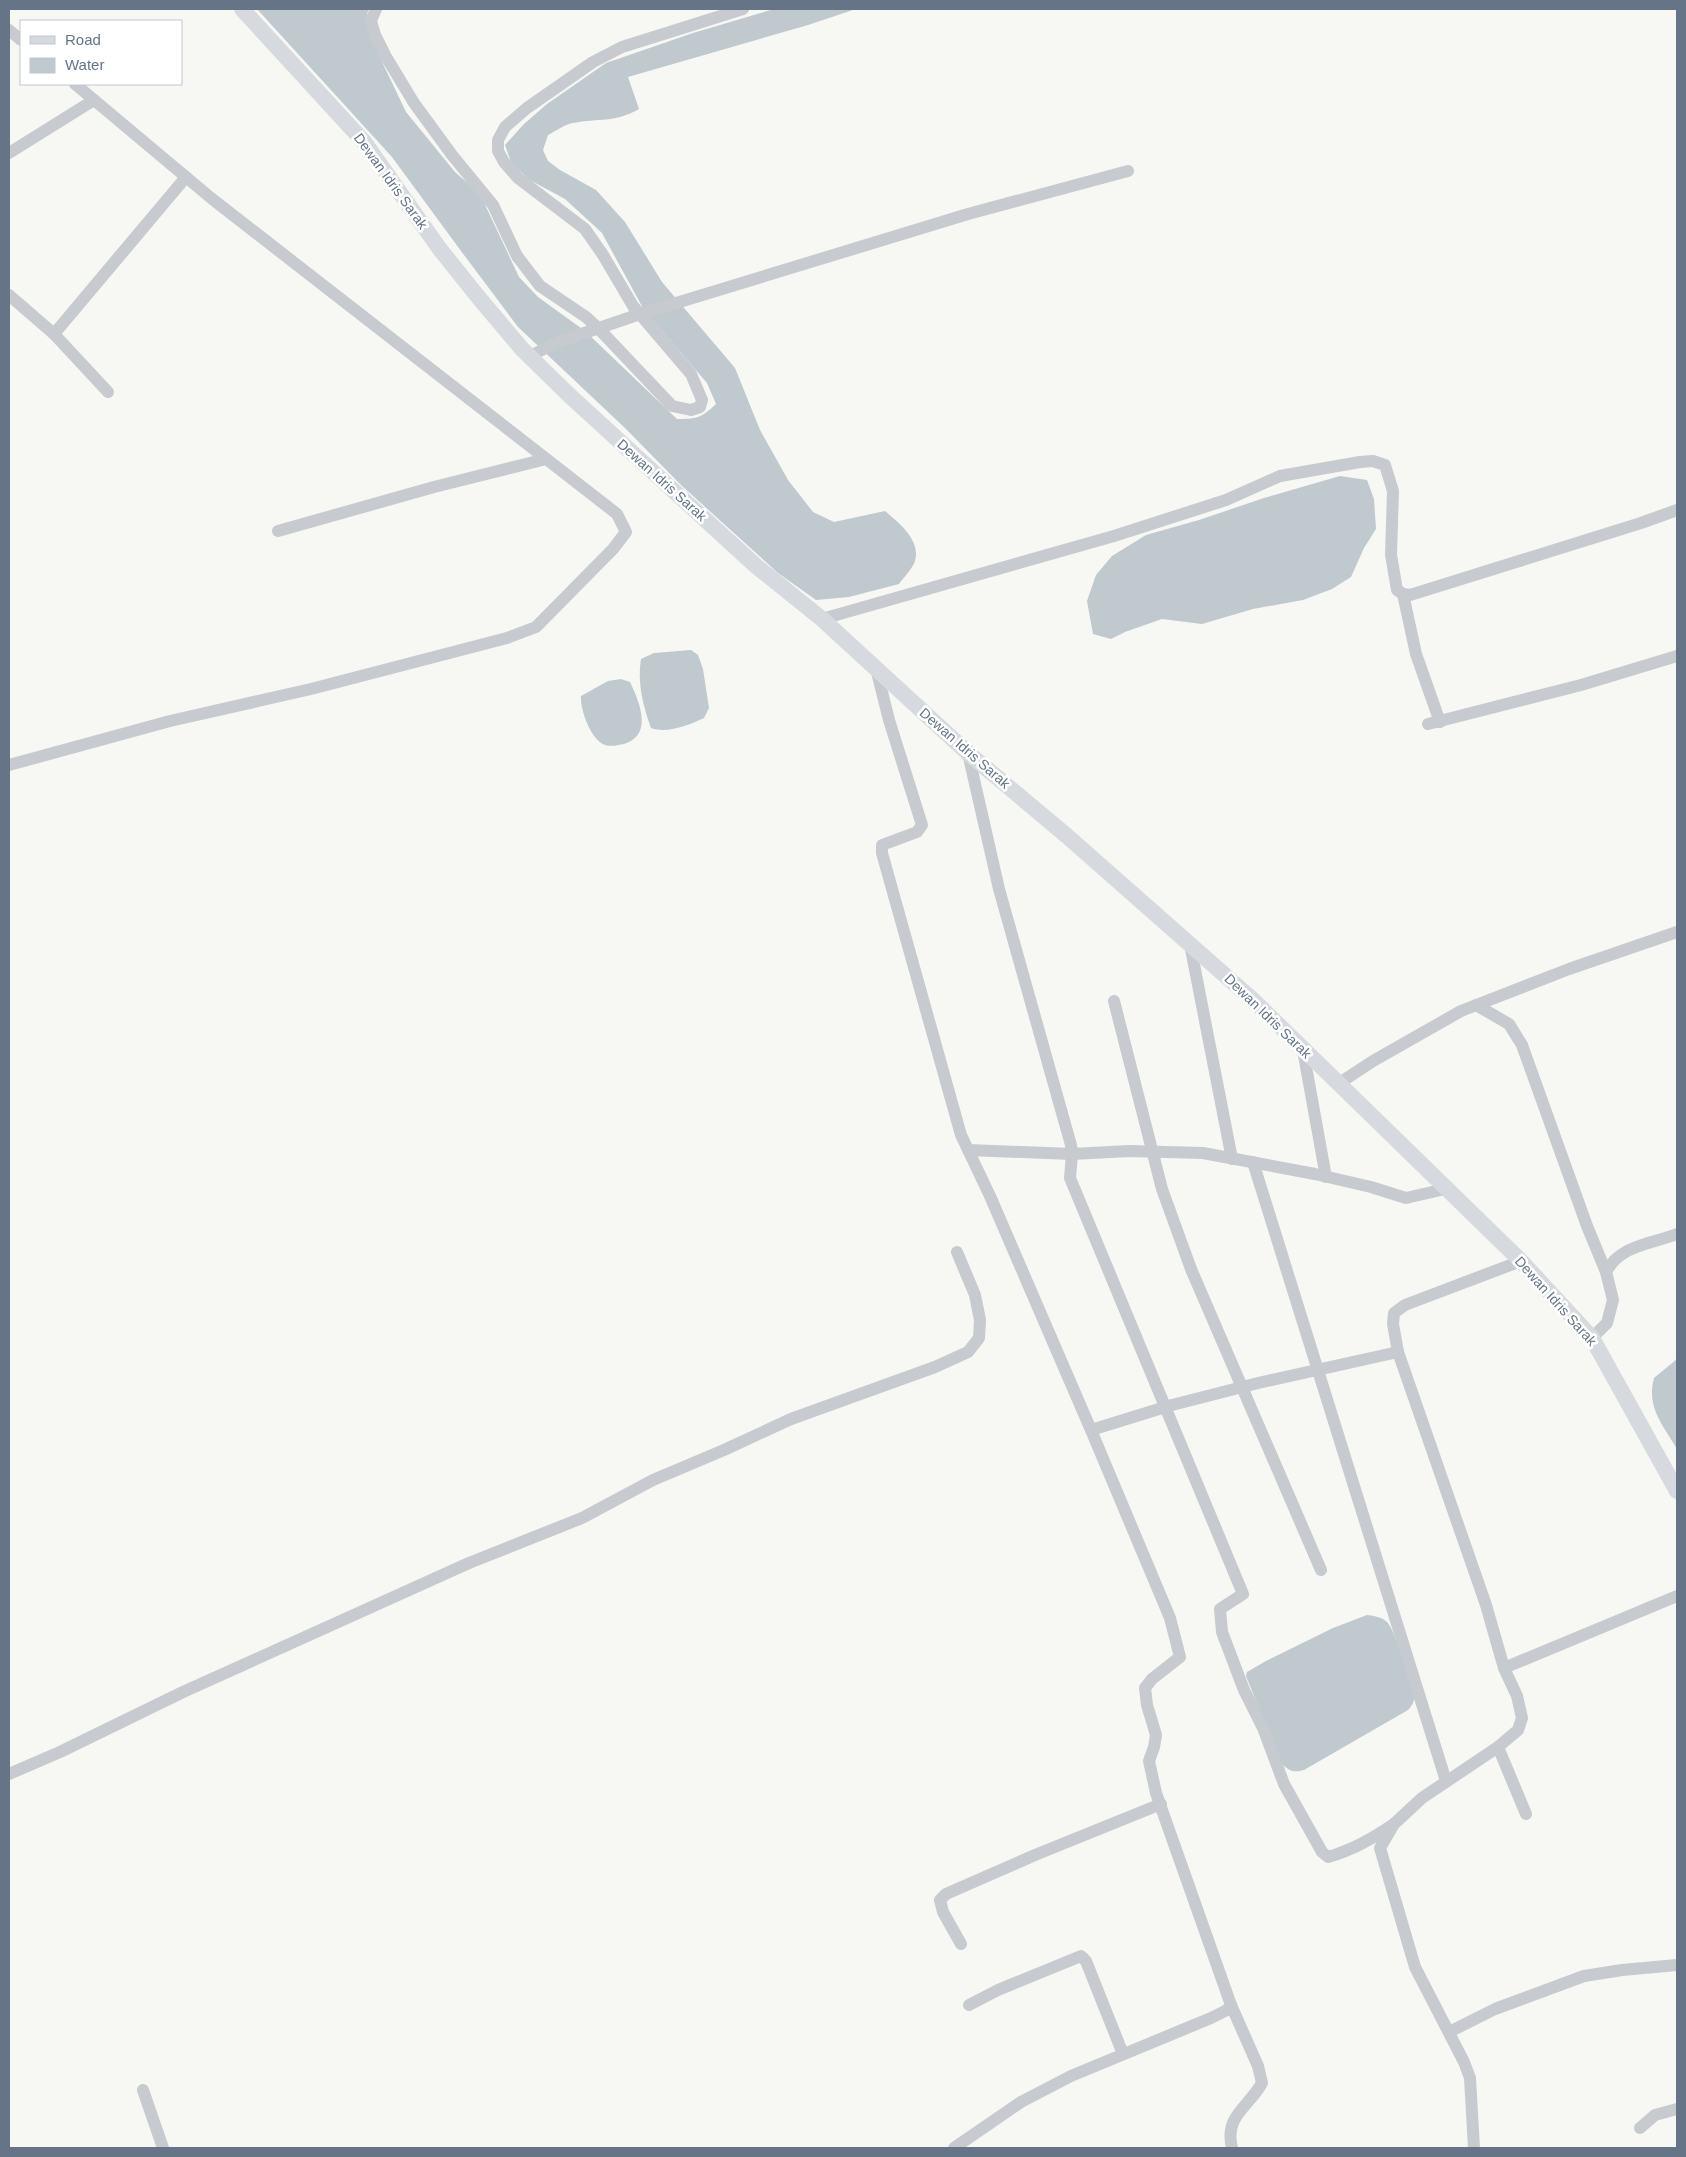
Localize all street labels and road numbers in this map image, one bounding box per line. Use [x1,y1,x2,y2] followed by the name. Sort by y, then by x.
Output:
[351,130,432,233] street label: Dewan Idris Sarak
[614,436,711,525] street label: Dewan Idris Sarak
[917,704,1014,792] street label: Dewan Idris Sarak
[1221,971,1315,1062] street label: Dewan Idris Sarak
[1512,1253,1601,1350] street label: Dewan Idris Sarak

